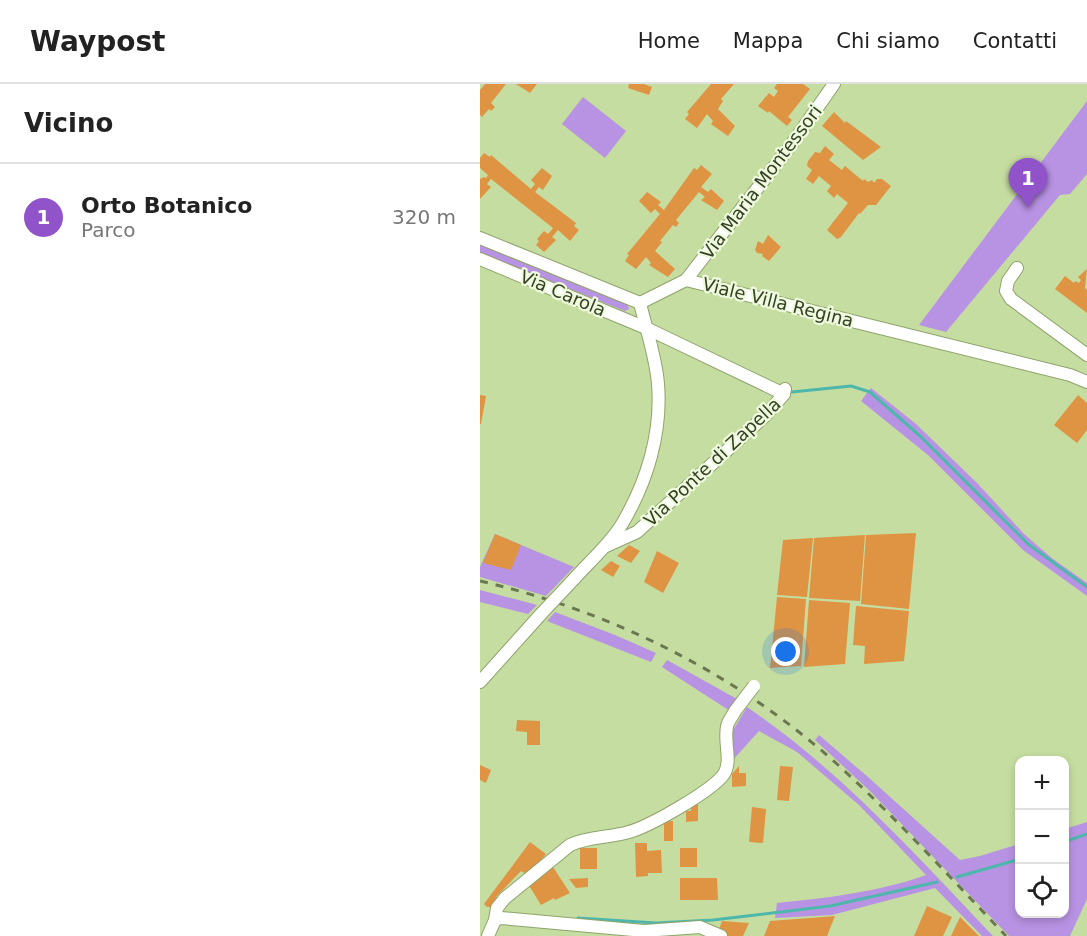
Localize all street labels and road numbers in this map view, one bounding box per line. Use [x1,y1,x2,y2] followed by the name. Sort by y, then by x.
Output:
[696,101,826,263] street label: Via Maria Montessori
[517,265,609,321] street label: Via Carola
[700,273,856,331] street label: Viale Villa Regina
[639,393,785,531] street label: Via Ponte di Zapella

